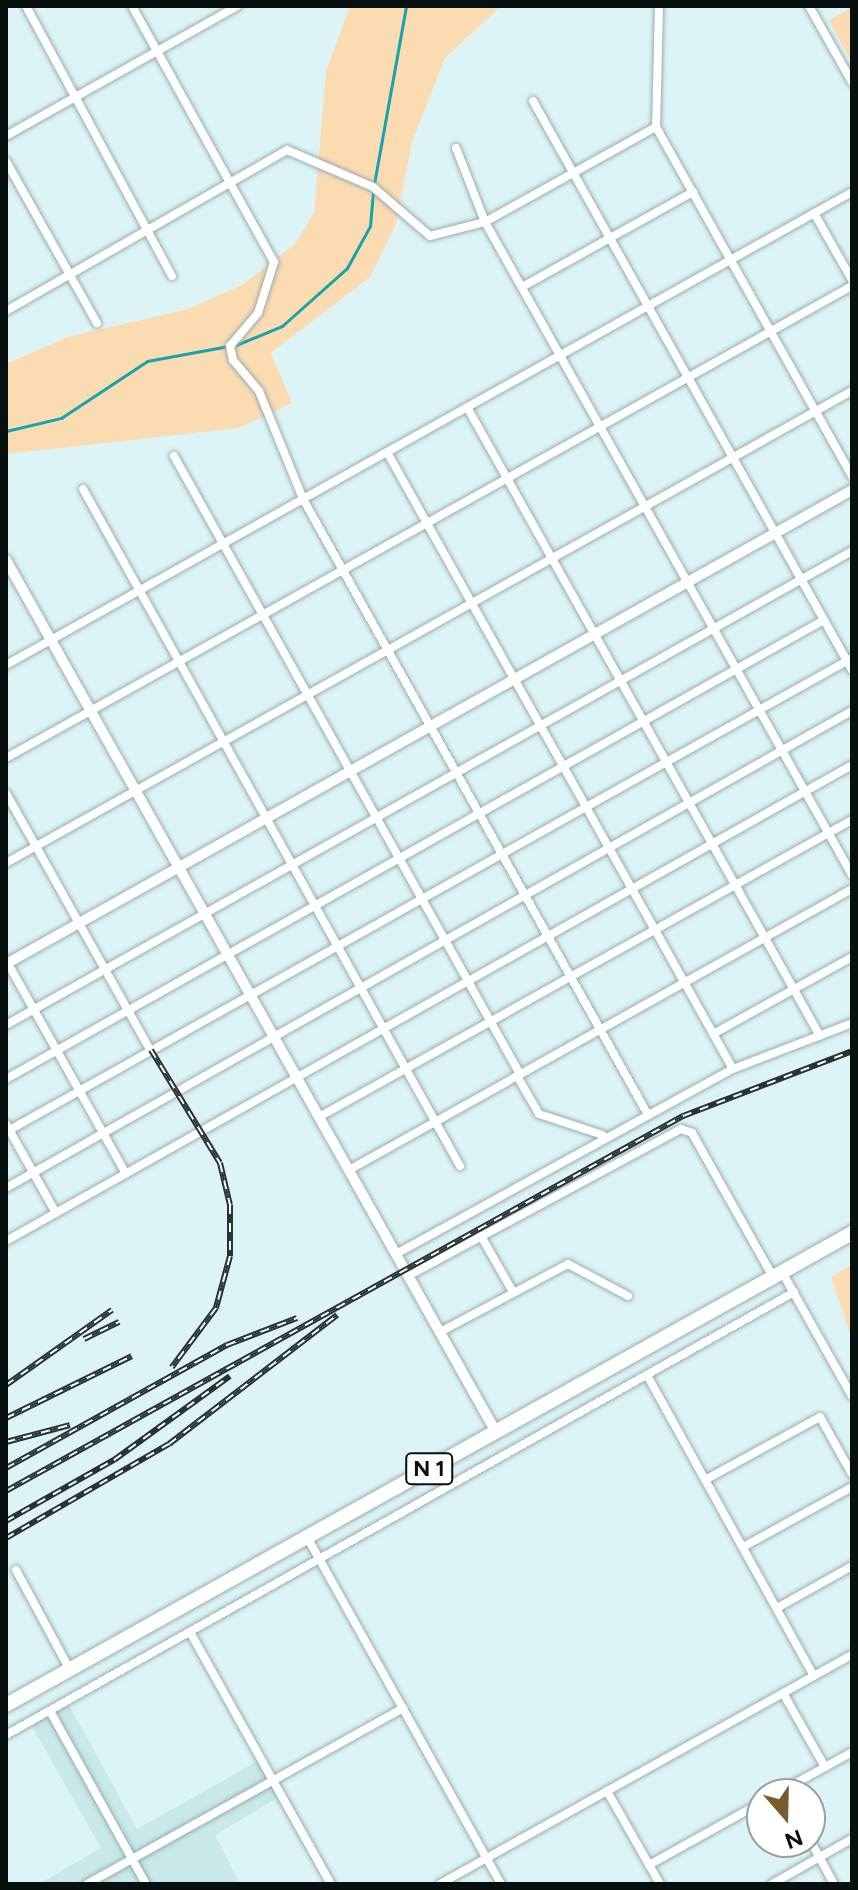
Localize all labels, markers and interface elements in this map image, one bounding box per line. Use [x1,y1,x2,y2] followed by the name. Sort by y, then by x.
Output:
[405,1451,453,1487] road number: N 1
[746,1778,826,1858] north arrow
[781,1824,806,1855] text: N

